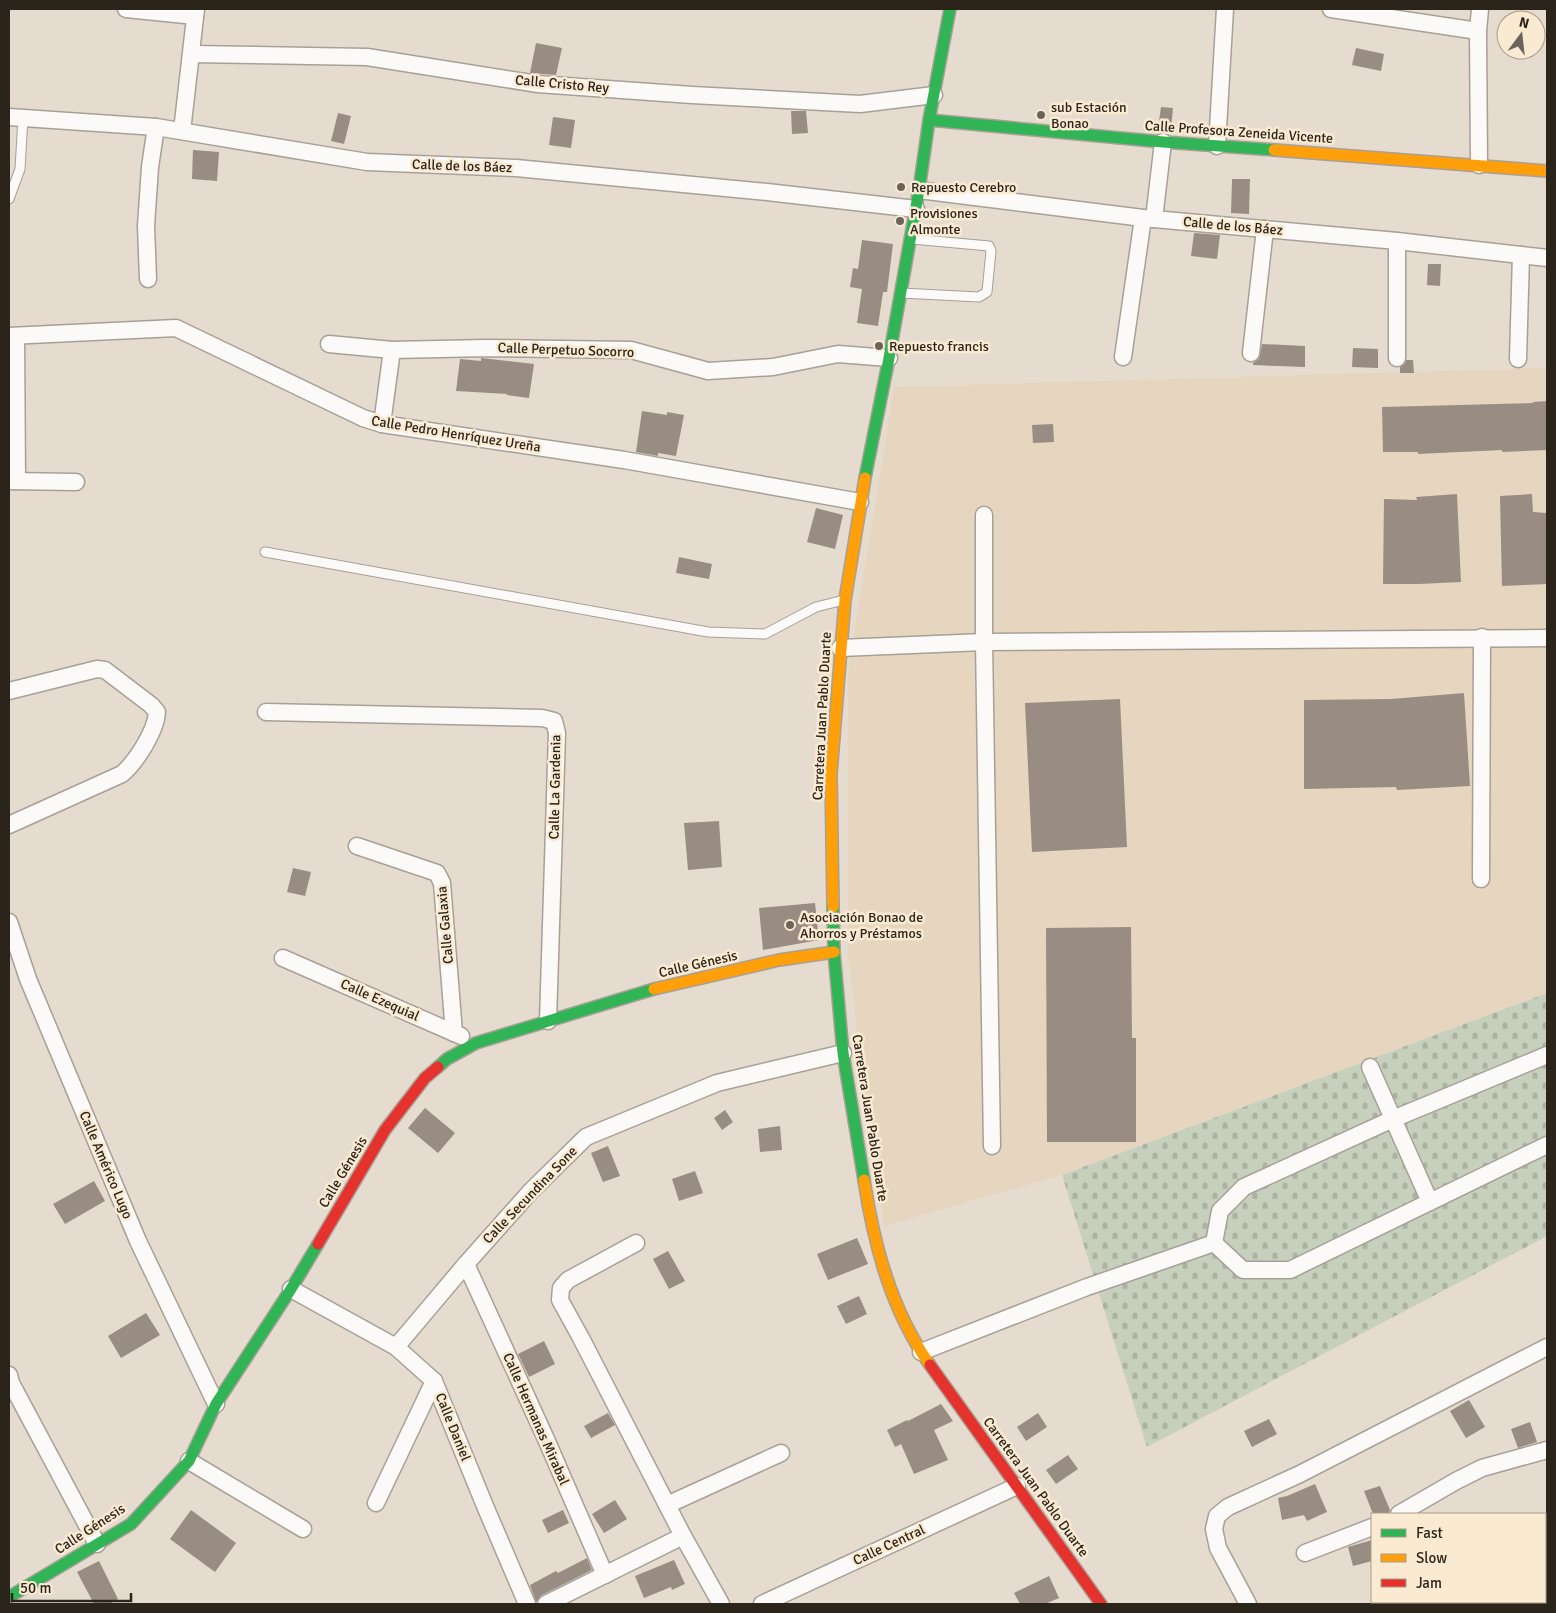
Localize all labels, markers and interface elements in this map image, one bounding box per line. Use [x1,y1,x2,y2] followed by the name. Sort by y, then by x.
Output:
[1496,10,1546,60] north arrow
[1517,13,1531,32] text: N
[514,71,610,97] street label: Calle Cristo Rey
[1051,99,1127,132] place label: sub Estación Bonao
[1035,109,1047,121] marker: sub Estación Bonao
[1144,117,1334,147] street label: Calle Profesora Zeneida Vicente
[412,156,512,176] street label: Calle de los Báez
[911,179,1016,196] place label: Repuesto Cerebro
[895,181,907,193] marker: Repuesto Cerebro
[910,205,978,238] place label: Provisiones Almonte
[1182,213,1284,239] street label: Calle de los Báez
[894,215,906,227] marker: Provisiones Almonte
[889,338,989,355] place label: Repuesto francis
[497,339,635,361] street label: Calle Perpetuo Socorro
[873,340,885,352] marker: Repuesto francis
[370,412,542,456] street label: Calle Pedro Henríquez Ureña
[809,631,835,801] street label: Carretera Juan Pablo Duarte
[546,734,564,840] street label: Calle La Gardenia
[433,885,457,965] street label: Calle Galaxia
[800,909,923,942] place label: Asociación Bonao de Ahorros y Préstamos
[784,919,796,931] marker: Asociación Bonao de Ahorros y Préstamos
[657,947,739,981] street label: Calle Génesis
[338,975,422,1025] street label: Calle Ezequial
[848,1033,892,1203] street label: Carretera Juan Pablo Duarte
[76,1108,136,1222] street label: Calle Américo Lugo
[315,1133,371,1211] street label: Calle Génesis
[479,1143,581,1247] street label: Calle Secundina Sone
[499,1350,573,1488] street label: Calle Hermanas Mirabal
[432,1390,474,1464] street label: Calle Daniel
[980,1414,1092,1560] street label: Carretera Juan Pablo Duarte
[52,1500,128,1558] street label: Calle Génesis
[1371,1513,1546,1603] legend
[850,1521,928,1569] street label: Calle Central
[1416,1524,1443,1542] text: Fast
[1416,1549,1447,1567] text: Slow
[12,1570,131,1602] scale bar
[1416,1574,1442,1592] text: Jam
[20,1579,51,1597] text: 50 m

